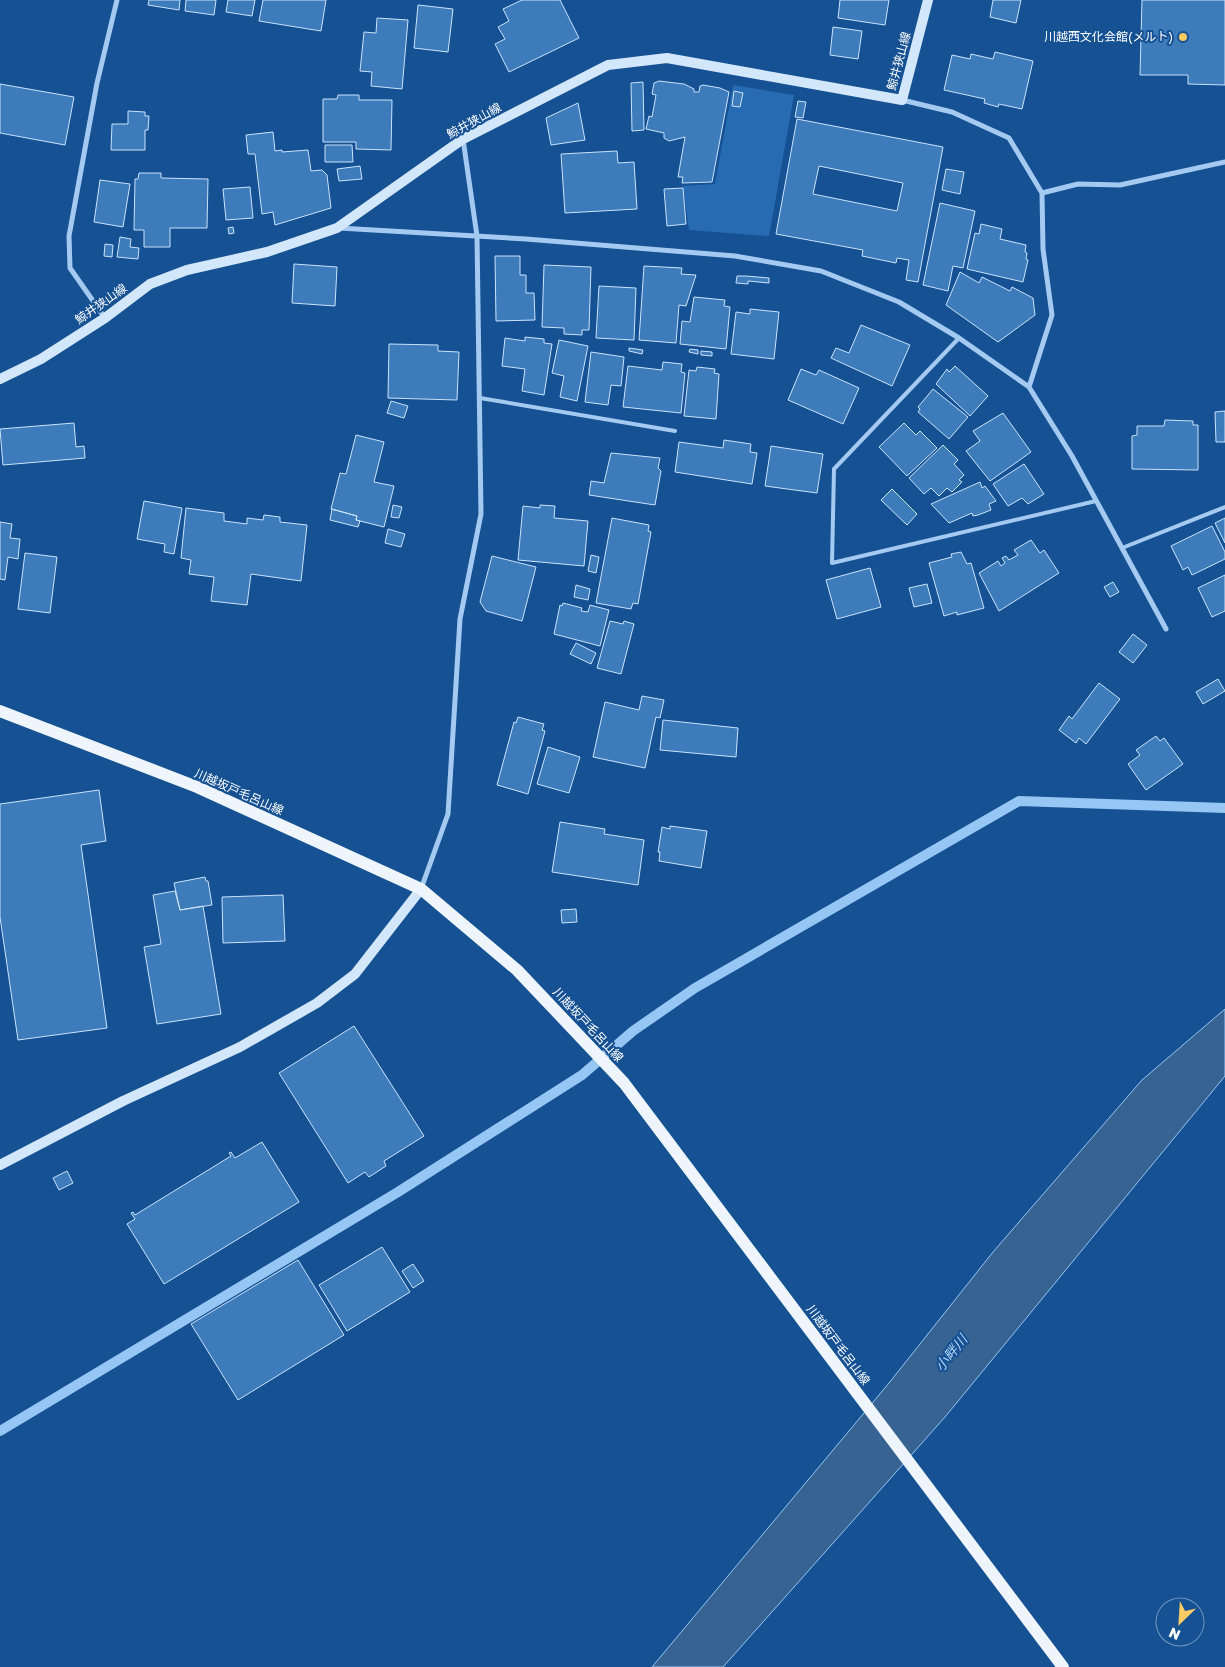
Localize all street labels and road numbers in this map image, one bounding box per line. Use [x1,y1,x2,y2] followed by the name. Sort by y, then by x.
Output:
[884,30,914,92] street label: 鯨井狭山線
[444,99,504,142] street label: 鯨井狭山線
[72,280,130,327] street label: 鯨井狭山線
[192,765,286,818] street label: 川越坂戸毛呂山線
[550,984,627,1065] street label: 川越坂戸毛呂山線
[804,1302,873,1388] street label: 川越坂戸毛呂山線

